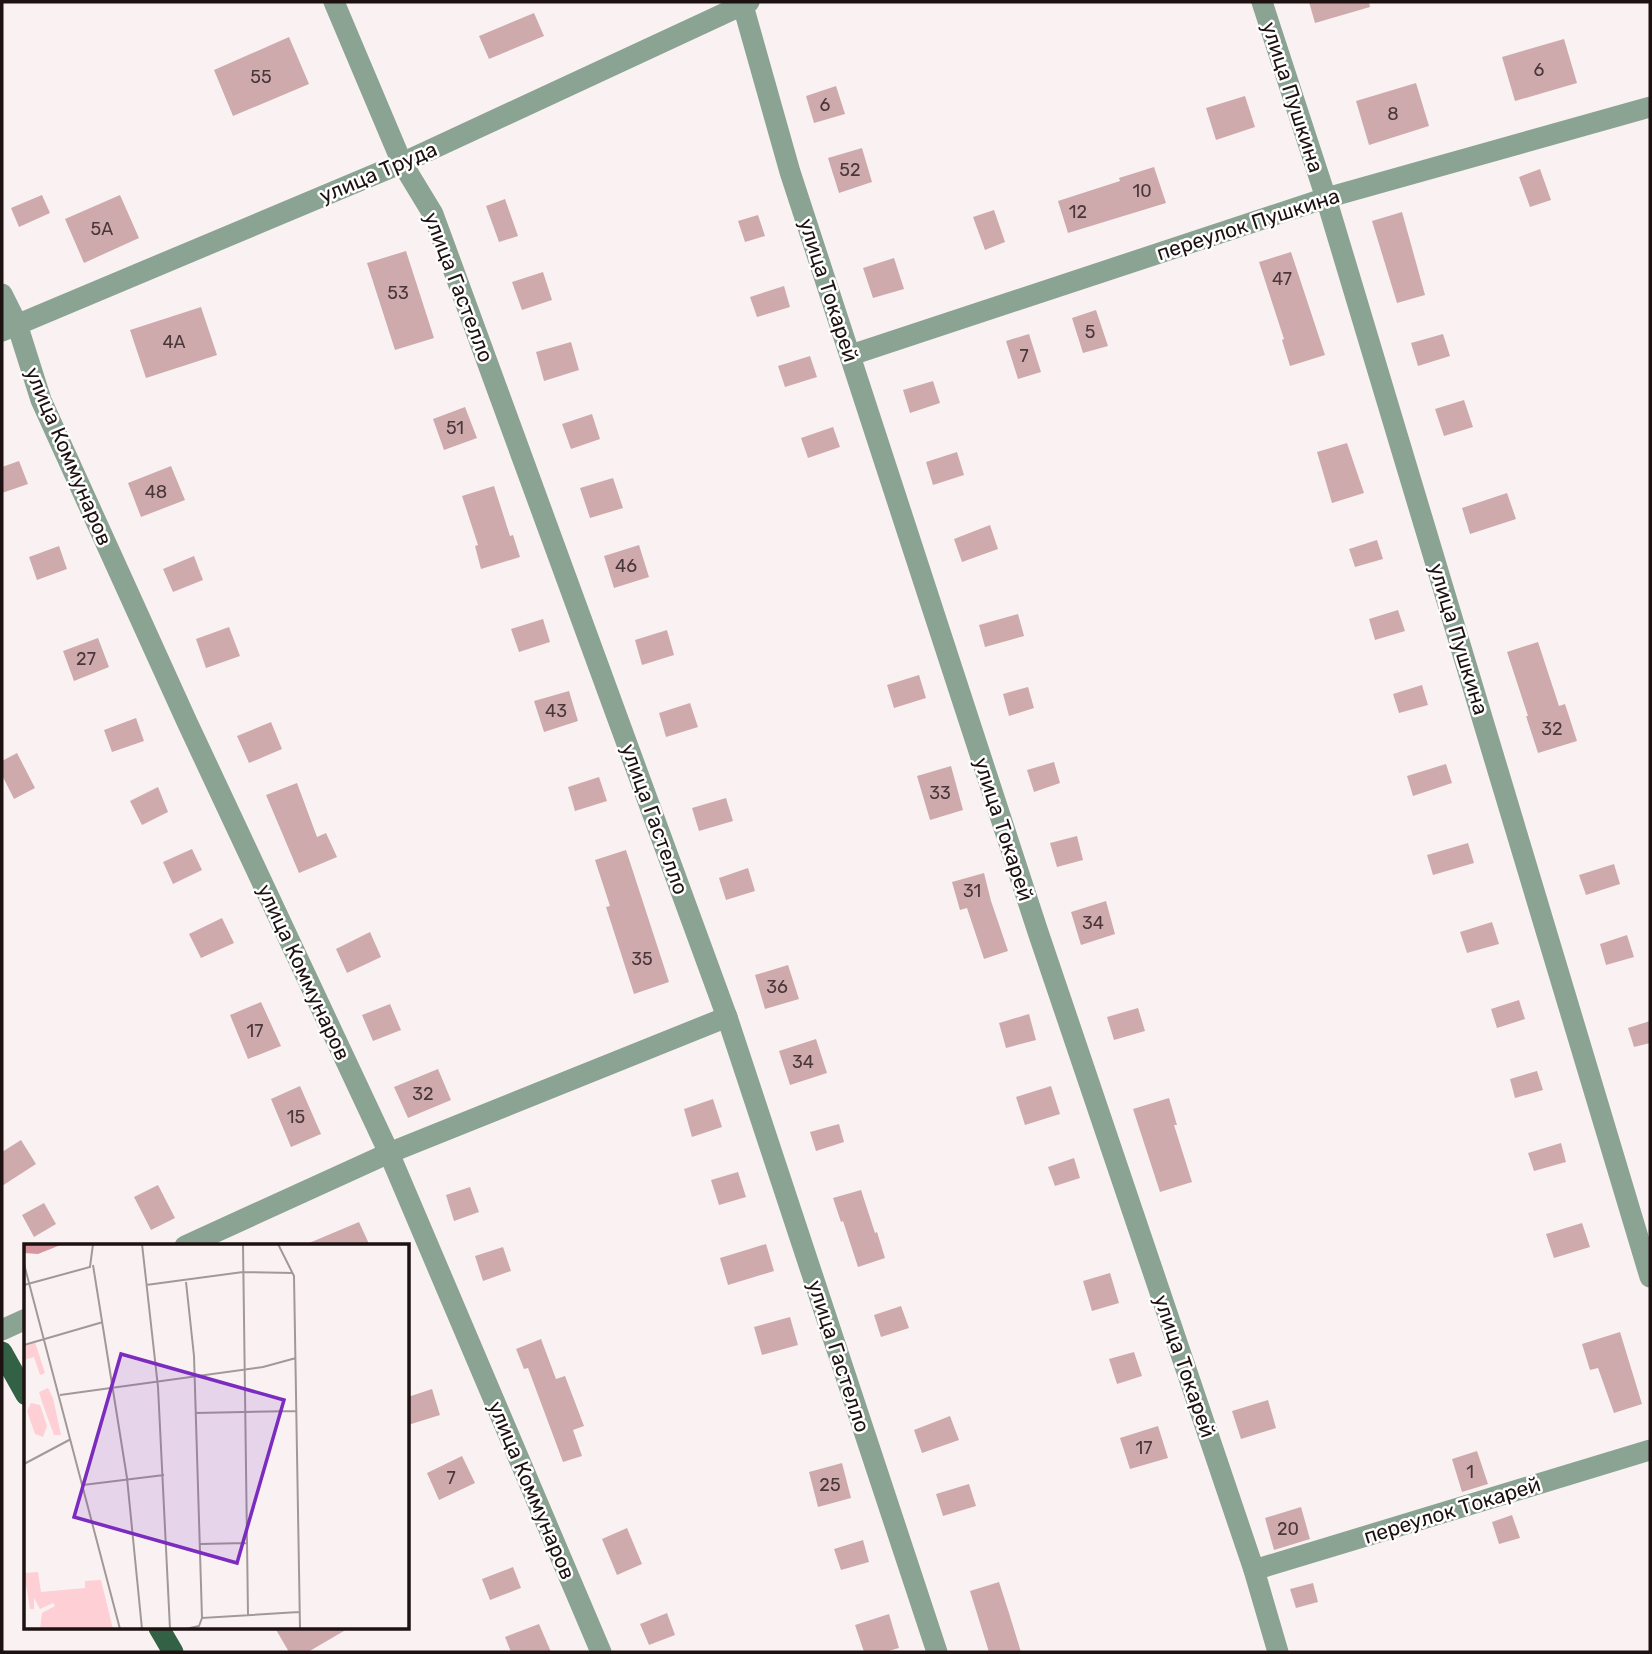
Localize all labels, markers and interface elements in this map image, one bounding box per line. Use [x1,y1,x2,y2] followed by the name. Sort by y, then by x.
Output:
[1257,18,1329,176] street label: улица Пушкина
[1534,59,1545,81] house number: 6
[250,66,272,88] house number: 55
[820,94,831,116] house number: 6
[1387,103,1399,125] house number: 8
[315,136,441,208] street label: улица Труда
[839,159,861,181] house number: 52
[1132,180,1152,202] house number: 10
[1153,183,1343,265] street label: переулок Пушкина
[1069,201,1087,223] house number: 12
[419,209,499,365] street label: улица Гастелло
[794,215,864,365] street label: улица Токарей
[91,218,113,240] house number: 5А
[1272,268,1292,290] house number: 47
[387,282,409,304] house number: 53
[1085,321,1095,343] house number: 5
[162,331,186,353] house number: 4А
[1019,345,1029,367] house number: 7
[20,363,118,549] street label: улица Коммунаров
[446,417,464,439] house number: 51
[145,481,167,503] house number: 48
[615,555,637,577] house number: 46
[1424,560,1494,718] street label: улица Пушкина
[76,648,96,670] house number: 27
[545,700,567,722] house number: 43
[1541,718,1563,740] house number: 32
[616,740,694,898] street label: улица Гастелло
[969,754,1039,904] street label: улица Токарей
[929,782,951,804] house number: 33
[252,880,356,1064] street label: улица Коммунаров
[963,880,981,902] house number: 31
[1082,912,1104,934] house number: 34
[631,948,653,970] house number: 35
[766,976,788,998] house number: 36
[247,1020,263,1042] house number: 17
[792,1051,814,1073] house number: 34
[412,1083,434,1105] house number: 32
[287,1106,305,1128] house number: 15
[24,1244,410,1630] inset map
[803,1277,875,1435] street label: улица Гастелло
[1149,1291,1221,1441] street label: улица Токарей
[483,1397,581,1583] street label: улица Коммунаров
[1136,1437,1152,1459] house number: 17
[1466,1461,1474,1483] house number: 1
[446,1467,456,1489] house number: 7
[1361,1471,1543,1549] street label: переулок Токарей
[819,1474,841,1496] house number: 25
[1277,1518,1299,1540] house number: 20

